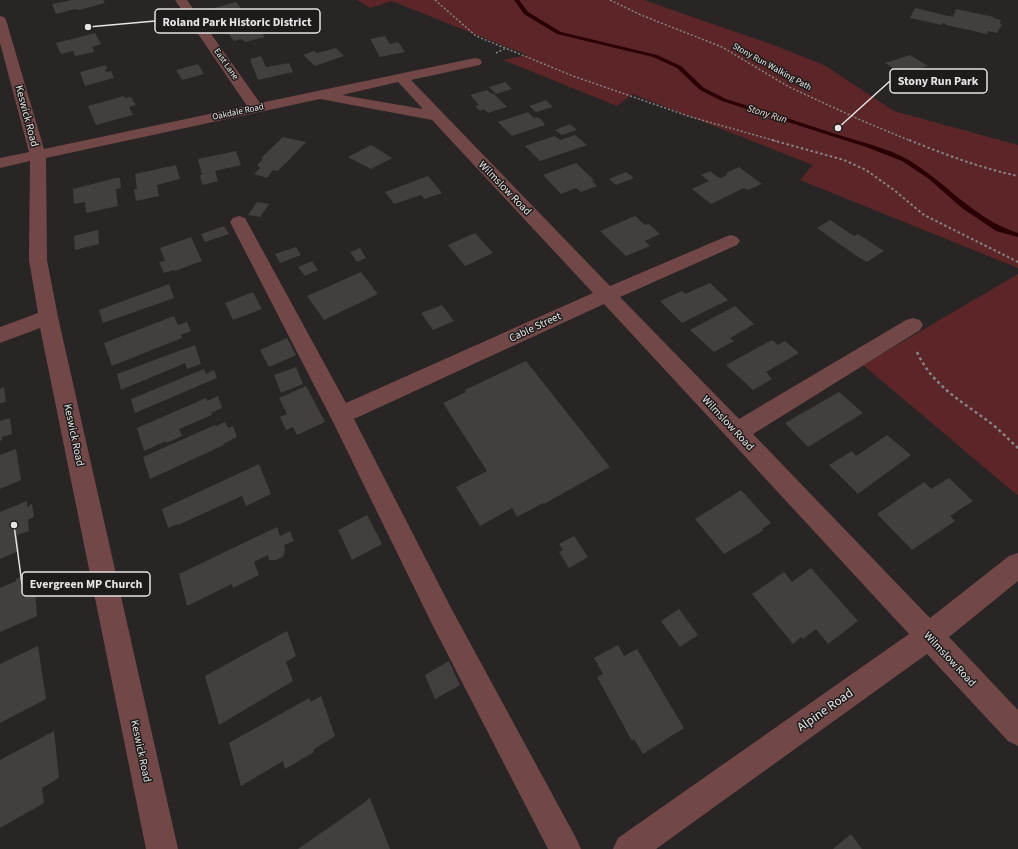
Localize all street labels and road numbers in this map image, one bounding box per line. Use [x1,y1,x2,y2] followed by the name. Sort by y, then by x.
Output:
[730,40,814,94] street label: Stony Run Walking Path
[210,46,242,83] street label: East Lane
[12,84,42,148] street label: Keswick Road
[211,100,265,124] street label: Oakdale Road
[475,157,535,219] street label: Wilmslow Road
[506,308,564,346] street label: Cable Street
[699,392,757,454] street label: Wilmslow Road
[60,403,88,467] street label: Keswick Road
[921,628,979,690] street label: Wilmslow Road
[793,684,857,736] street label: Alpine Road
[127,719,155,783] street label: Keswick Road

